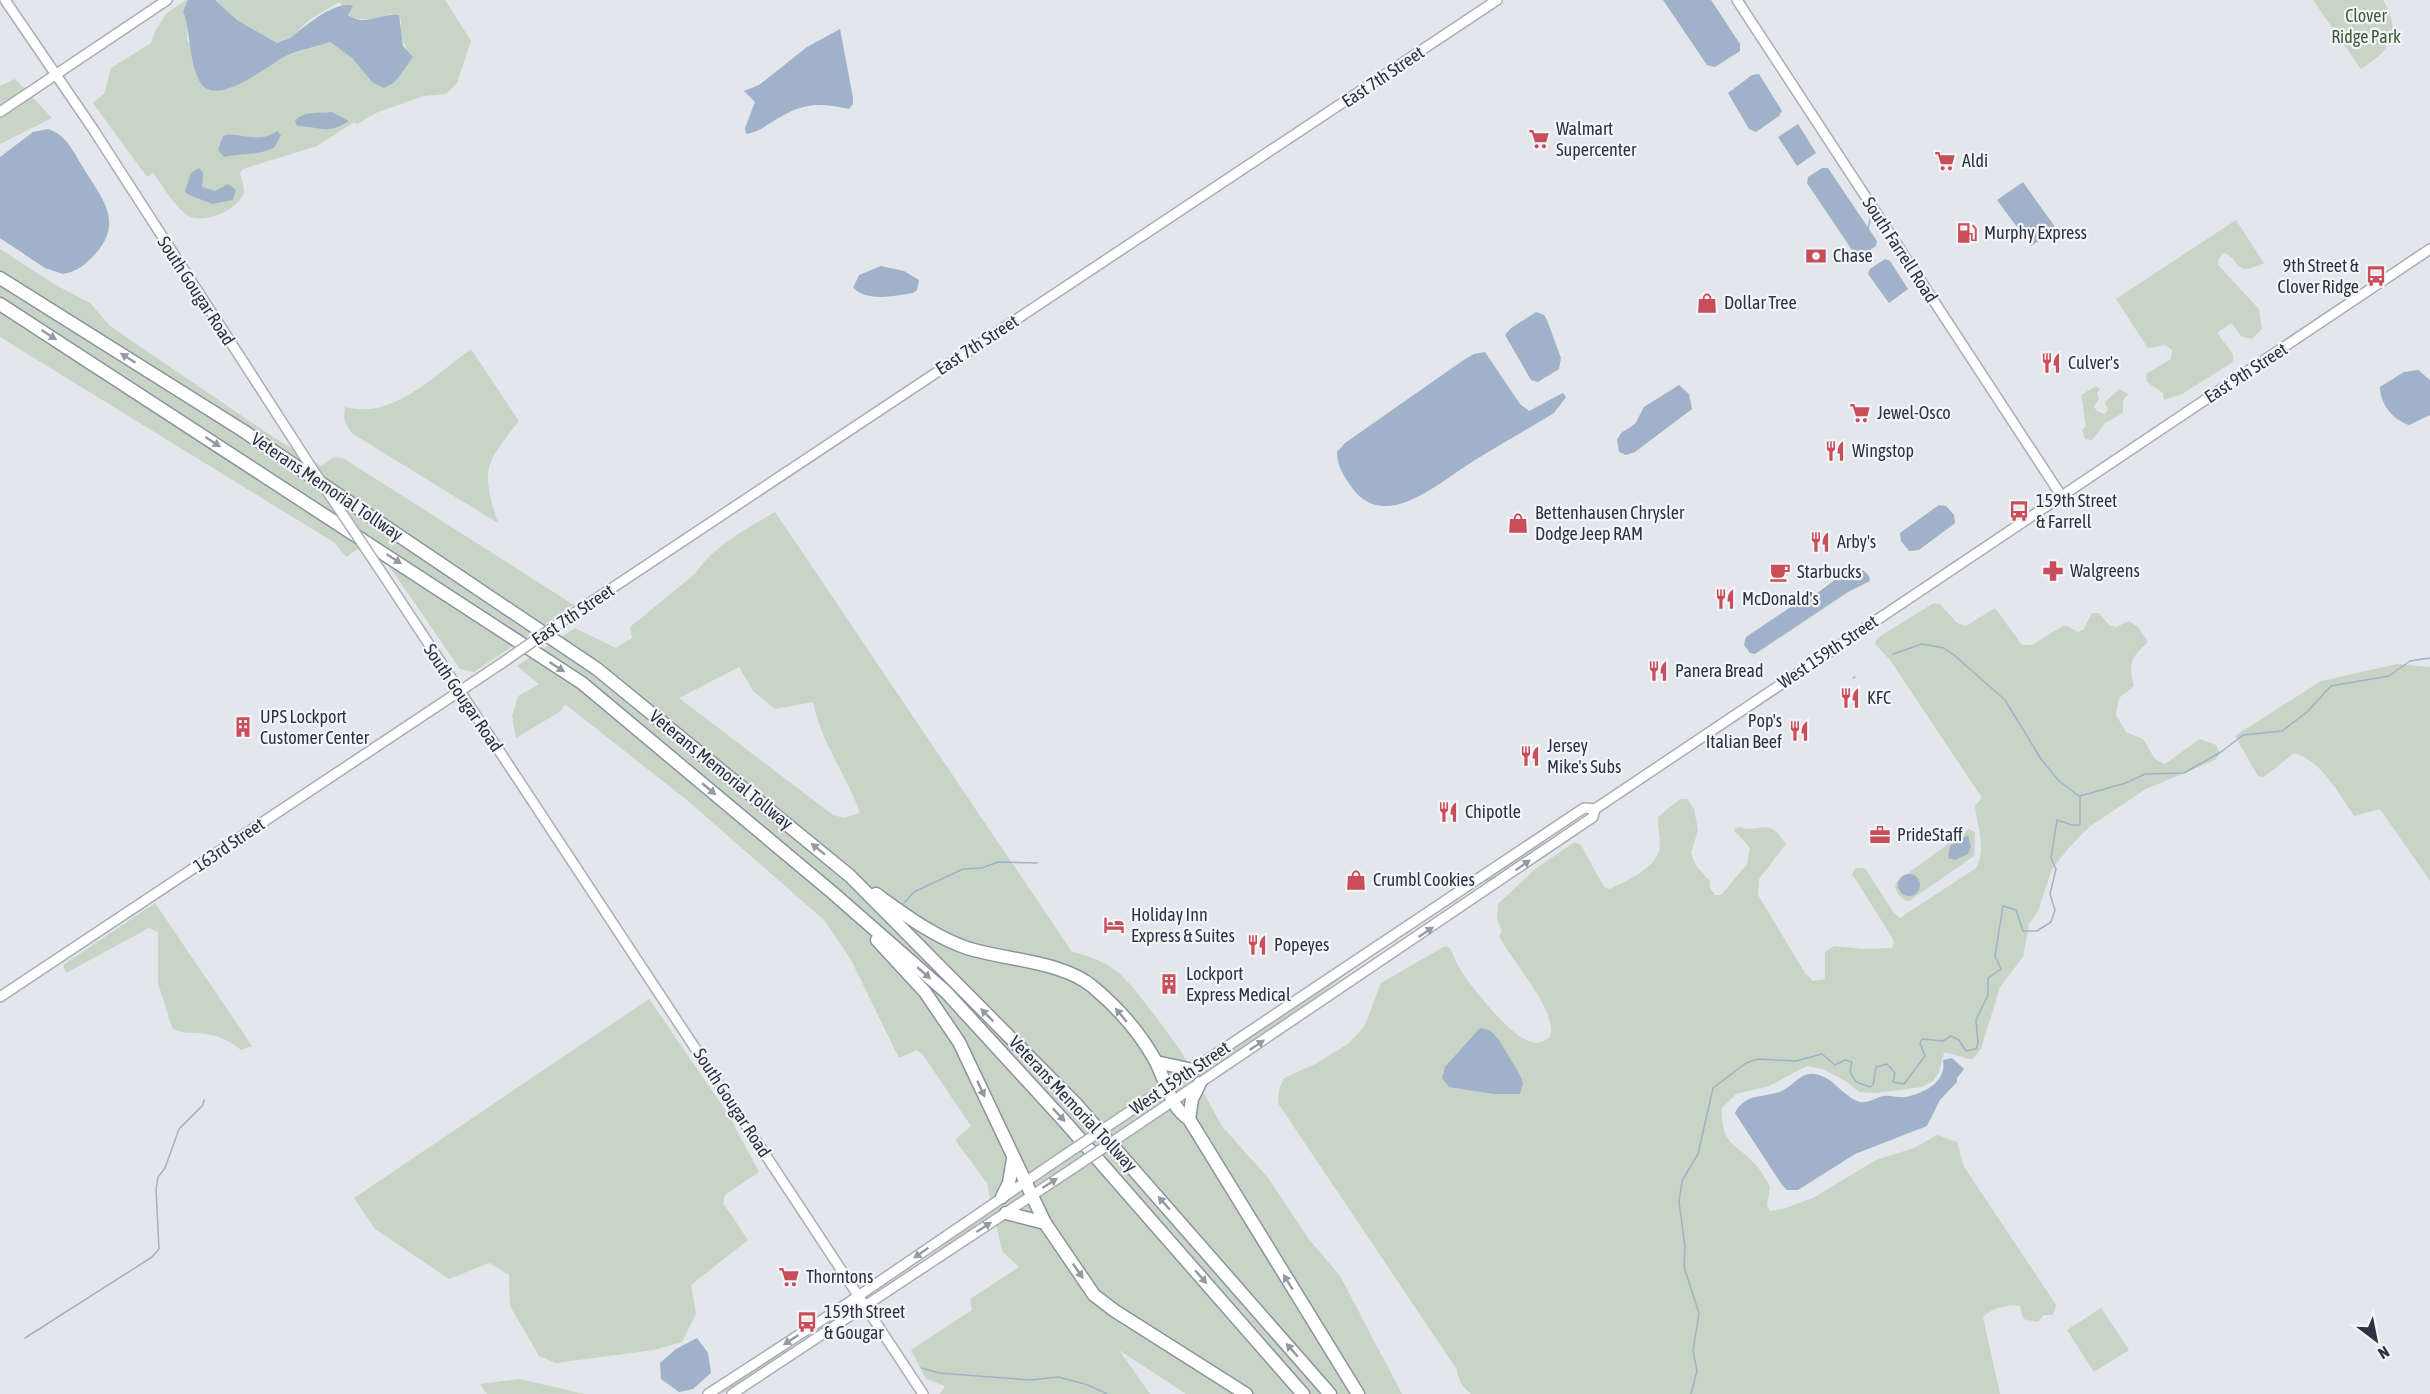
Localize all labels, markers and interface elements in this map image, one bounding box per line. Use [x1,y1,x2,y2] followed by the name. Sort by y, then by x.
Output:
[2331,5,2401,47] park label: Clover Ridge Park
[1338,41,1428,112] street label: East 7th Street
[1556,118,1637,160] place label: Walmart Supercenter
[1527,127,1551,151] supermarket icon: Walmart Supercenter
[1933,149,1957,173] supermarket icon: Aldi
[1962,150,1988,171] place label: Aldi
[1859,193,1942,306] street label: South Farrell Road
[1955,221,1979,245] fuel station icon: Murphy Express
[1984,222,2087,243] place label: Murphy Express
[153,232,239,349] street label: South Gougar Road
[1804,244,1828,268] bank icon: Chase
[1833,245,1873,266] place label: Chase
[2278,255,2360,297] place label: 9th Street & Clover Ridge
[2364,264,2388,288] bus stop icon: 9th Street & Clover Ridge
[1695,291,1719,315] shop icon: Dollar Tree
[1724,292,1797,313] place label: Dollar Tree
[931,310,1022,379] street label: East 7th Street
[41,330,57,341] one-way arrow
[2200,338,2291,407] street label: East 9th Street
[2039,351,2063,375] restaurant icon: Culver's
[2068,352,2119,373] place label: Culver's
[120,353,136,364] one-way arrow
[1848,401,1872,425] supermarket icon: Jewel-Osco
[1877,402,1951,423] place label: Jewel-Osco
[248,428,407,545] street label: Veterans Memorial Tollway
[205,436,221,447] one-way arrow
[1823,439,1847,463] restaurant icon: Wingstop
[1852,440,1914,461] place label: Wingstop
[2036,490,2117,532] place label: 159th Street & Farrell
[2007,499,2031,523] bus stop icon: 159th Street & Farrell
[1535,502,1685,544] place label: Bettenhausen Chrysler Dodge Jeep RAM
[1506,511,1530,535] shop icon: Bettenhausen Chrysler Dodge Jeep RAM
[1808,530,1832,554] restaurant icon: Arby's
[1837,531,1876,552] place label: Arby's
[386,554,402,565] one-way arrow
[2041,559,2065,583] pharmacy icon: Walgreens
[1768,560,1792,584] cafe icon: Starbucks
[2070,560,2140,581] place label: Walgreens
[1797,561,1862,582] place label: Starbucks
[528,579,618,650] street label: East 7th Street
[1713,587,1737,611] restaurant icon: McDonald's
[1742,588,1819,609] place label: McDonald's
[1774,610,1882,693] street label: West 159th Street
[420,640,507,756] street label: South Gougar Road
[1646,659,1670,683] restaurant icon: Panera Bread
[1675,660,1763,681] place label: Panera Bread
[549,661,565,672] one-way arrow
[1838,686,1862,710] restaurant icon: KFC
[1867,687,1891,708] place label: KFC
[645,705,797,834] street label: Veterans Memorial Tollway
[260,706,370,748] place label: UPS Lockport Customer Center
[1706,710,1782,752] place label: Pop's Italian Beef
[231,715,255,739] building icon: UPS Lockport Customer Center
[1787,719,1811,743] restaurant icon: Pop's Italian Beef
[1547,735,1621,777] place label: Jersey Mike's Subs
[1518,744,1542,768] restaurant icon: Jersey Mike's Subs
[701,782,716,795] one-way arrow
[1436,800,1460,824] restaurant icon: Chipotle
[1465,801,1521,822] place label: Chipotle
[189,813,268,876] street label: 163rd Street
[1868,823,1892,847] office icon: PrideStaff
[1897,824,1963,845] place label: PrideStaff
[810,843,826,856] one-way arrow
[1515,860,1531,871] one-way arrow
[1344,868,1368,892] shop icon: Crumbl Cookies
[1373,869,1475,890] place label: Crumbl Cookies
[1131,904,1235,946] place label: Holiday Inn Express & Suites
[1102,913,1126,937] hotel icon: Holiday Inn Express & Suites
[1418,927,1434,938] one-way arrow
[1245,933,1269,957] restaurant icon: Popeyes
[1274,934,1329,955] place label: Popeyes
[1186,963,1291,1005] place label: Lockport Express Medical
[917,966,932,980] one-way arrow
[1157,972,1181,996] building icon: Lockport Express Medical
[1115,1007,1128,1023] one-way arrow
[981,1008,995,1022] one-way arrow
[1005,1031,1142,1176] street label: Veterans Memorial Tollway
[1126,1036,1234,1119] street label: West 159th Street
[1248,1039,1264,1051] one-way arrow
[689,1044,775,1161] street label: South Gougar Road
[976,1081,985,1098] one-way arrow
[1051,1107,1065,1121] one-way arrow
[1042,1177,1058,1189] one-way arrow
[1158,1196,1171,1211] one-way arrow
[976,1222,992,1233] one-way arrow
[913,1247,929,1258] one-way arrow
[1072,1263,1083,1279] one-way arrow
[777,1265,801,1289] supermarket icon: Thorntons
[806,1266,873,1287] place label: Thorntons
[1194,1269,1207,1284] one-way arrow
[1282,1274,1293,1290] one-way arrow
[824,1301,905,1343] place label: 159th Street & Gougar
[795,1310,819,1334] bus stop icon: 159th Street & Gougar
[2346,1310,2406,1370] north arrow
[783,1334,800,1345] one-way arrow
[1286,1343,1299,1358] one-way arrow
[2375,1343,2393,1363] text: N

